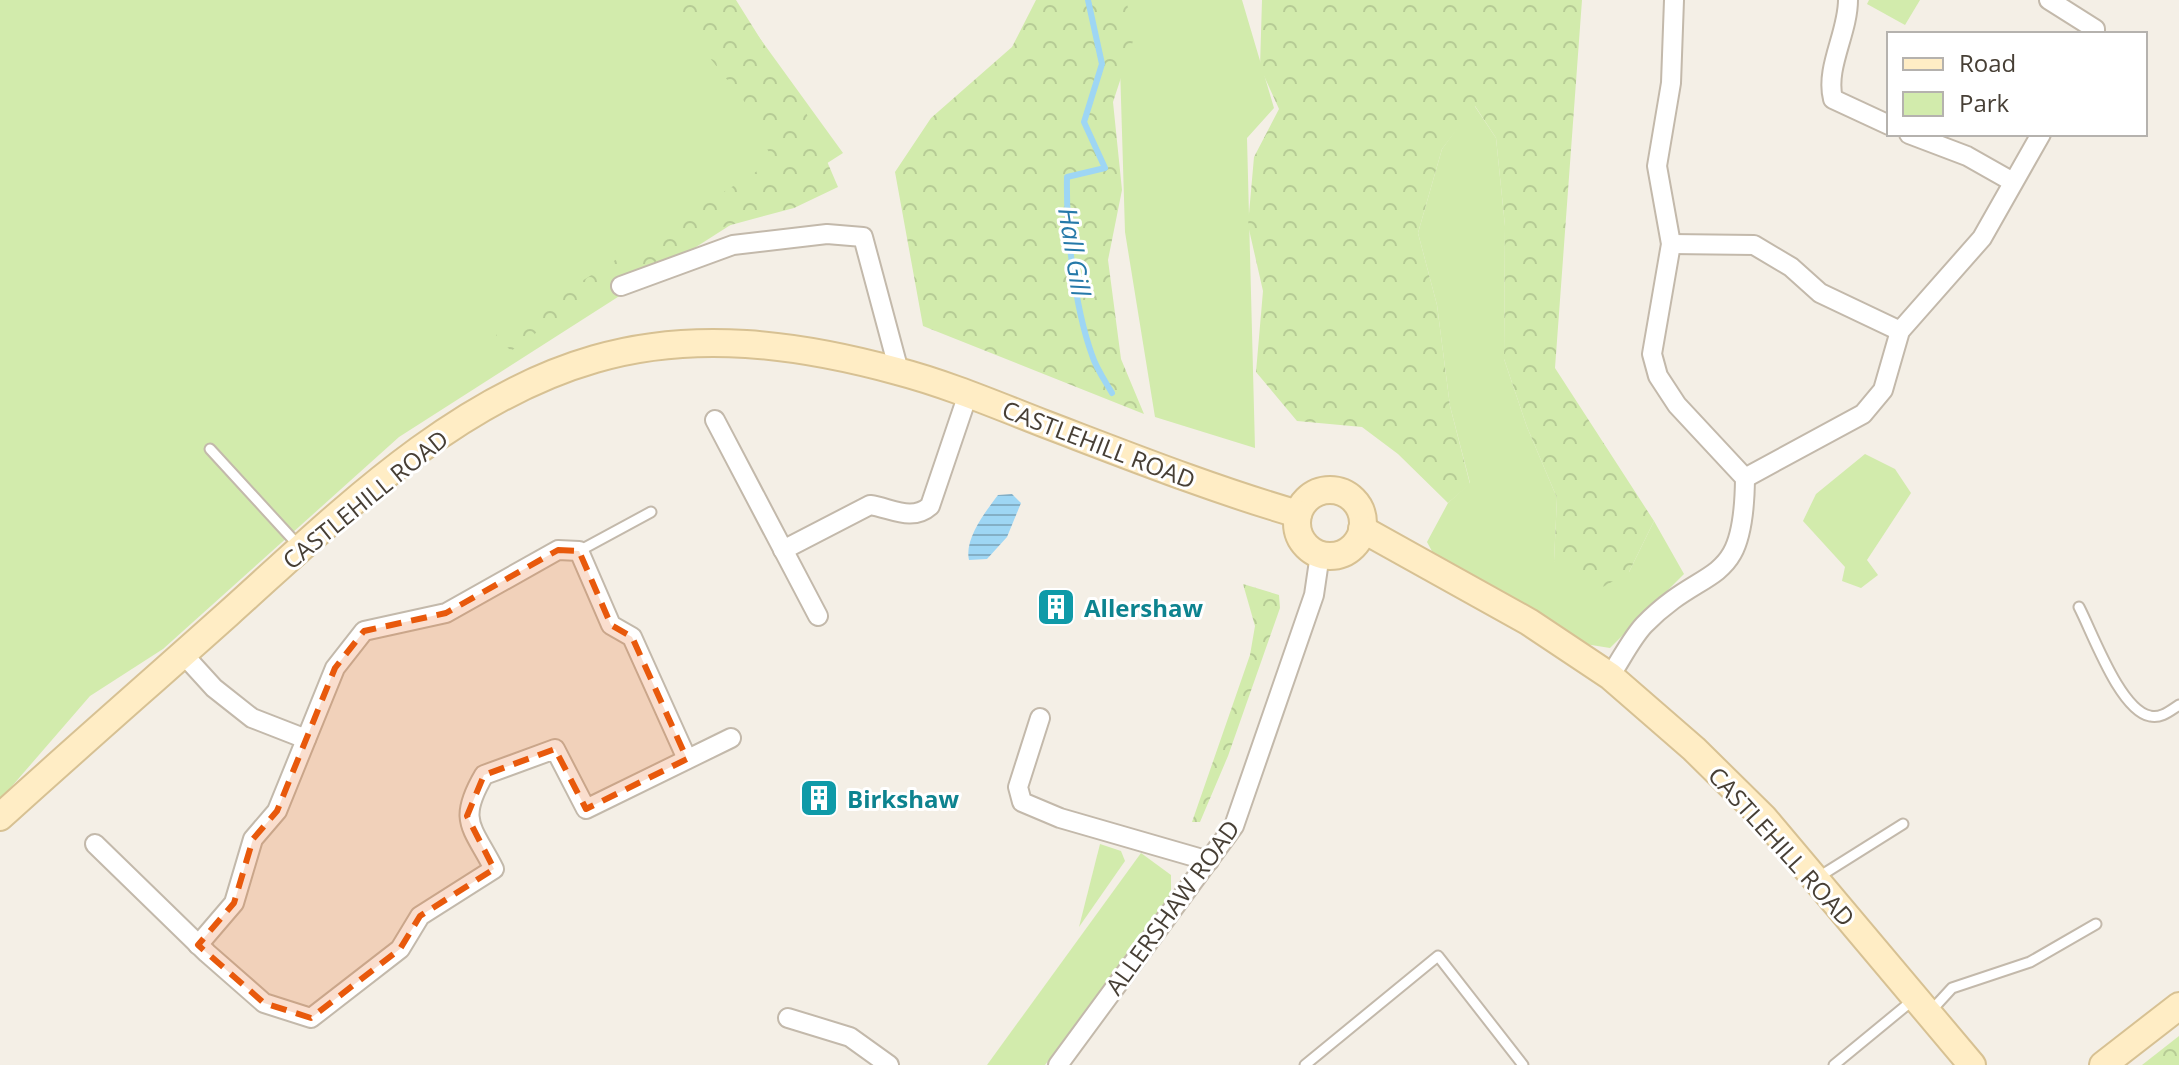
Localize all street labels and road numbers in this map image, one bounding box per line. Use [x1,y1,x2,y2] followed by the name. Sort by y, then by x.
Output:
[998,392,1200,496] street label: CASTLEHILL ROAD
[275,422,455,576] street label: CASTLEHILL ROAD
[1701,759,1863,933] street label: CASTLEHILL ROAD
[1097,813,1247,1001] street label: ALLERSHAW ROAD

